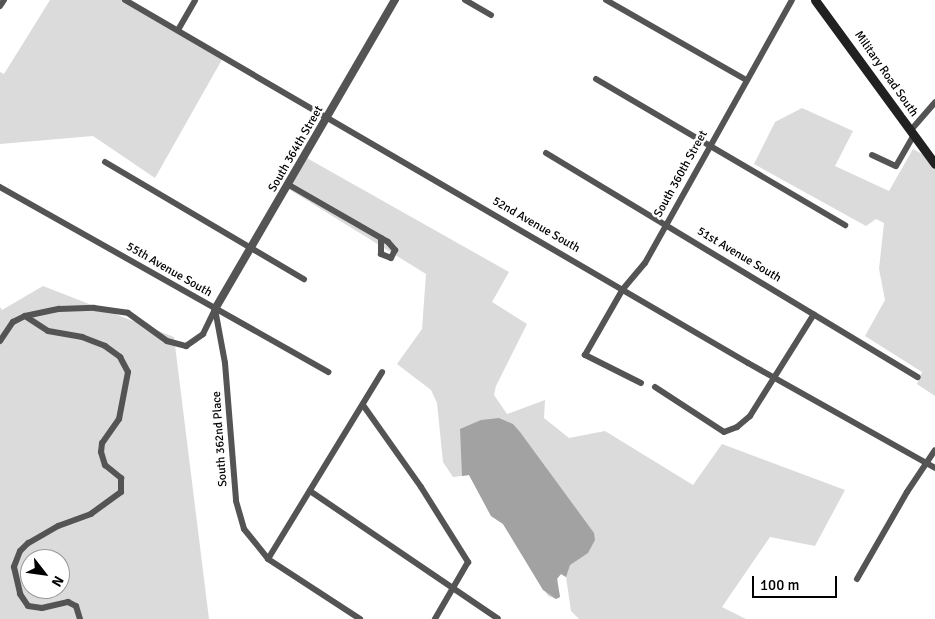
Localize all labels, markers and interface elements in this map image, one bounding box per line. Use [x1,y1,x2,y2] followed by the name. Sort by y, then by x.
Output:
[851,28,921,120] street label: Military Road South
[266,103,326,195] street label: South 364th Street
[651,128,711,220] street label: South 360th Street
[490,194,582,256] street label: 52nd Avenue South
[694,224,784,286] street label: 51st Avenue South
[124,240,214,300] street label: 55th Avenue South
[209,391,231,487] street label: South 362nd Place
[20,549,70,599] north arrow
[755,566,840,598] scale bar
[48,573,67,590] text: N
[760,576,800,594] text: 100 m

